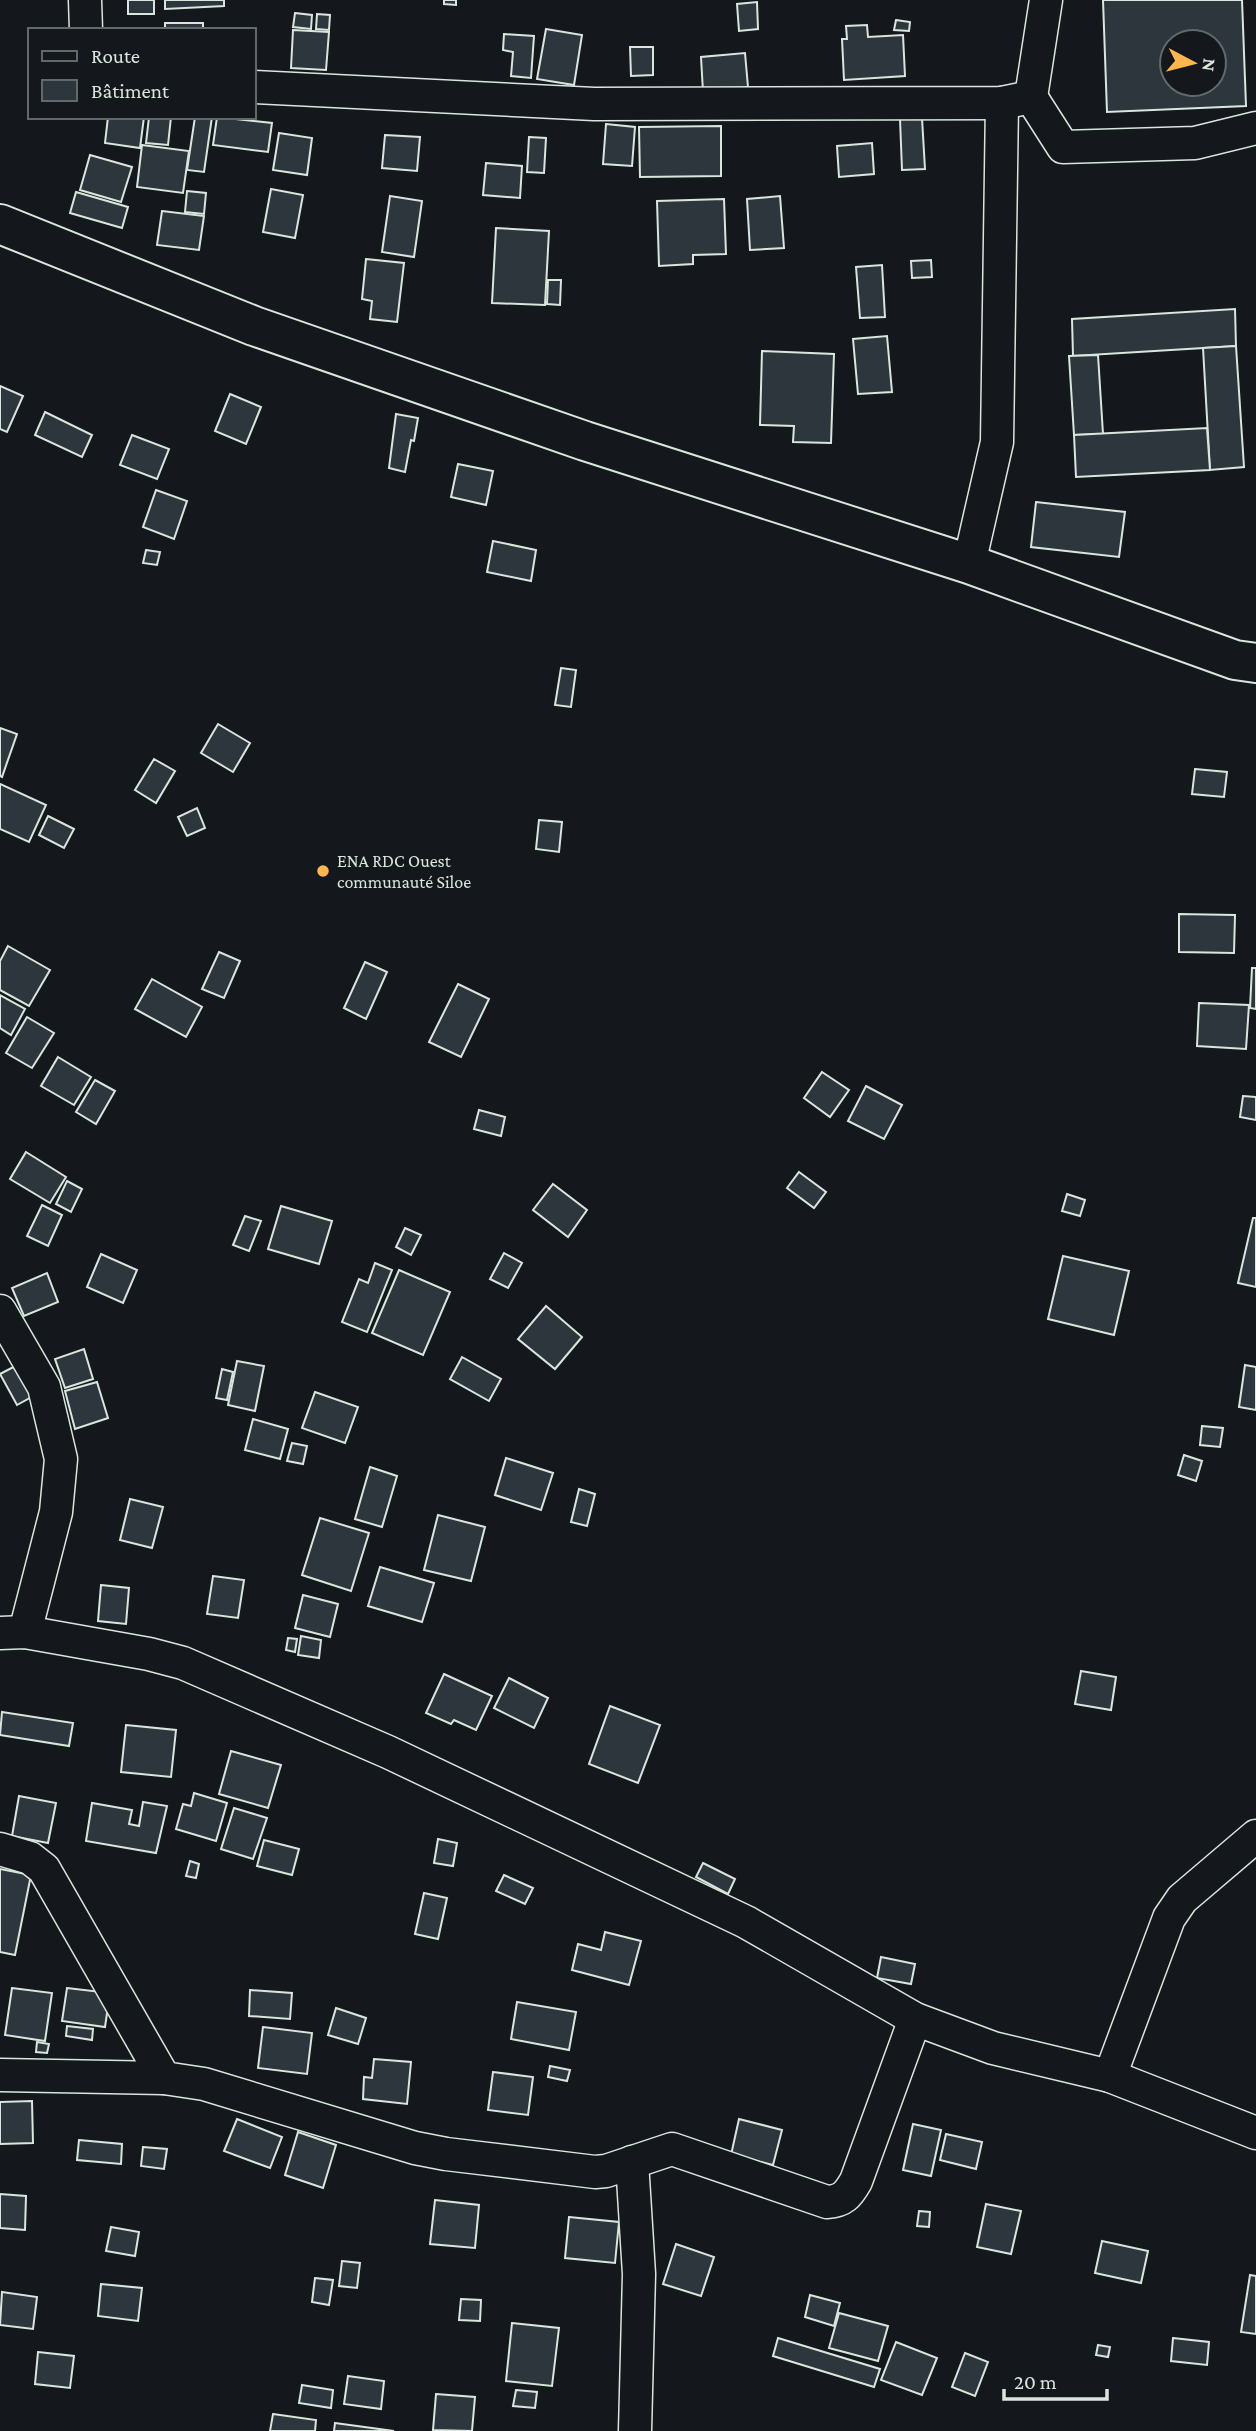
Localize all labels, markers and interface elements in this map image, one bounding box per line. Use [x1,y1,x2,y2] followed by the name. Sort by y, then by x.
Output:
[28,28,256,119] legend
[1158,28,1228,98] north arrow
[91,44,140,68] text: Route
[1198,57,1221,73] text: N
[91,79,170,103] text: Bâtiment
[337,851,471,892] place label: ENA RDC Ouest communauté Siloe
[315,863,331,879] marker: ENA RDC Ouest communauté Siloe
[1004,2358,1107,2402] scale bar
[1014,2370,1057,2394] text: 20 m

